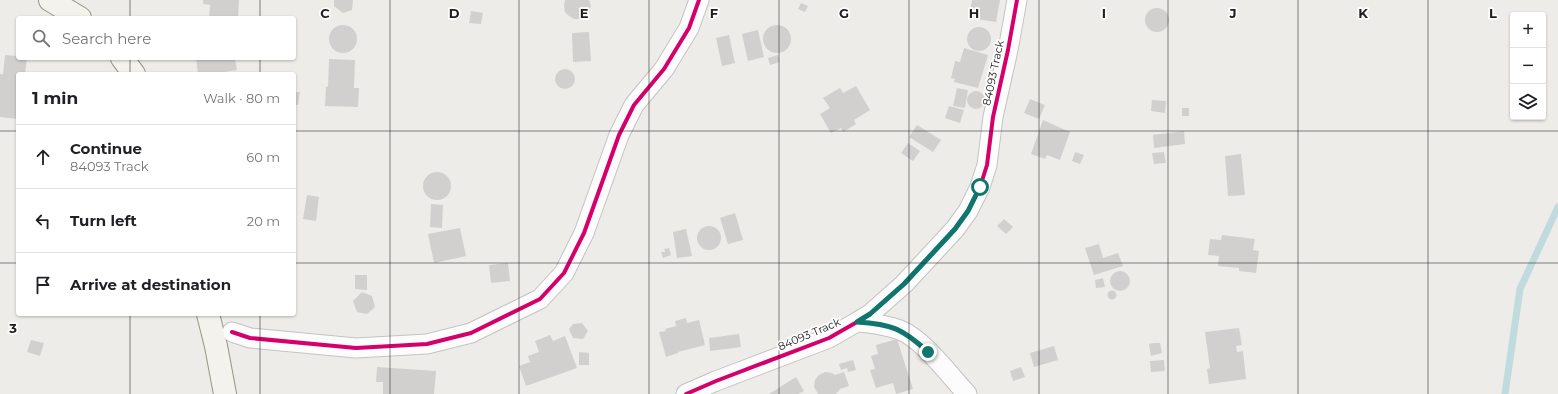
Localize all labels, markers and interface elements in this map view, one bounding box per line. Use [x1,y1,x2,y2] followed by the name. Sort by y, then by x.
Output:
[320,5,330,21] text: C
[449,5,460,21] text: D
[580,5,589,21] text: E
[710,5,718,21] text: F
[839,5,849,21] text: G
[969,5,979,21] text: H
[1102,5,1106,21] text: I
[1228,5,1237,21] text: J
[1358,5,1368,21] text: K
[1489,5,1497,21] text: L
[1510,12,1546,120] map controls
[1510,12,1546,48] button: +
[16,16,296,60] search box
[30,27,52,49] icon: search
[62,29,151,48] text: Search here
[979,39,1007,107] street label: 84093 Track
[1510,48,1546,84] button: −
[1510,84,1546,120] button: layers
[32,88,78,108] text: 1 min
[203,90,280,106] text: Walk · 80 m
[70,139,142,158] text: Continue
[32,146,54,168] icon: ahead
[246,149,280,165] text: 60 m
[70,158,149,174] text: 84093 Track
[971,178,989,196] route start
[32,210,54,232] icon: left
[70,211,137,230] text: Turn left
[247,213,280,229] text: 20 m
[32,274,54,296] icon: arrive
[70,275,231,294] text: Arrive at destination
[776,314,843,353] street label: 84093 Track
[8,320,17,336] text: 3
[919,343,937,361] route end

